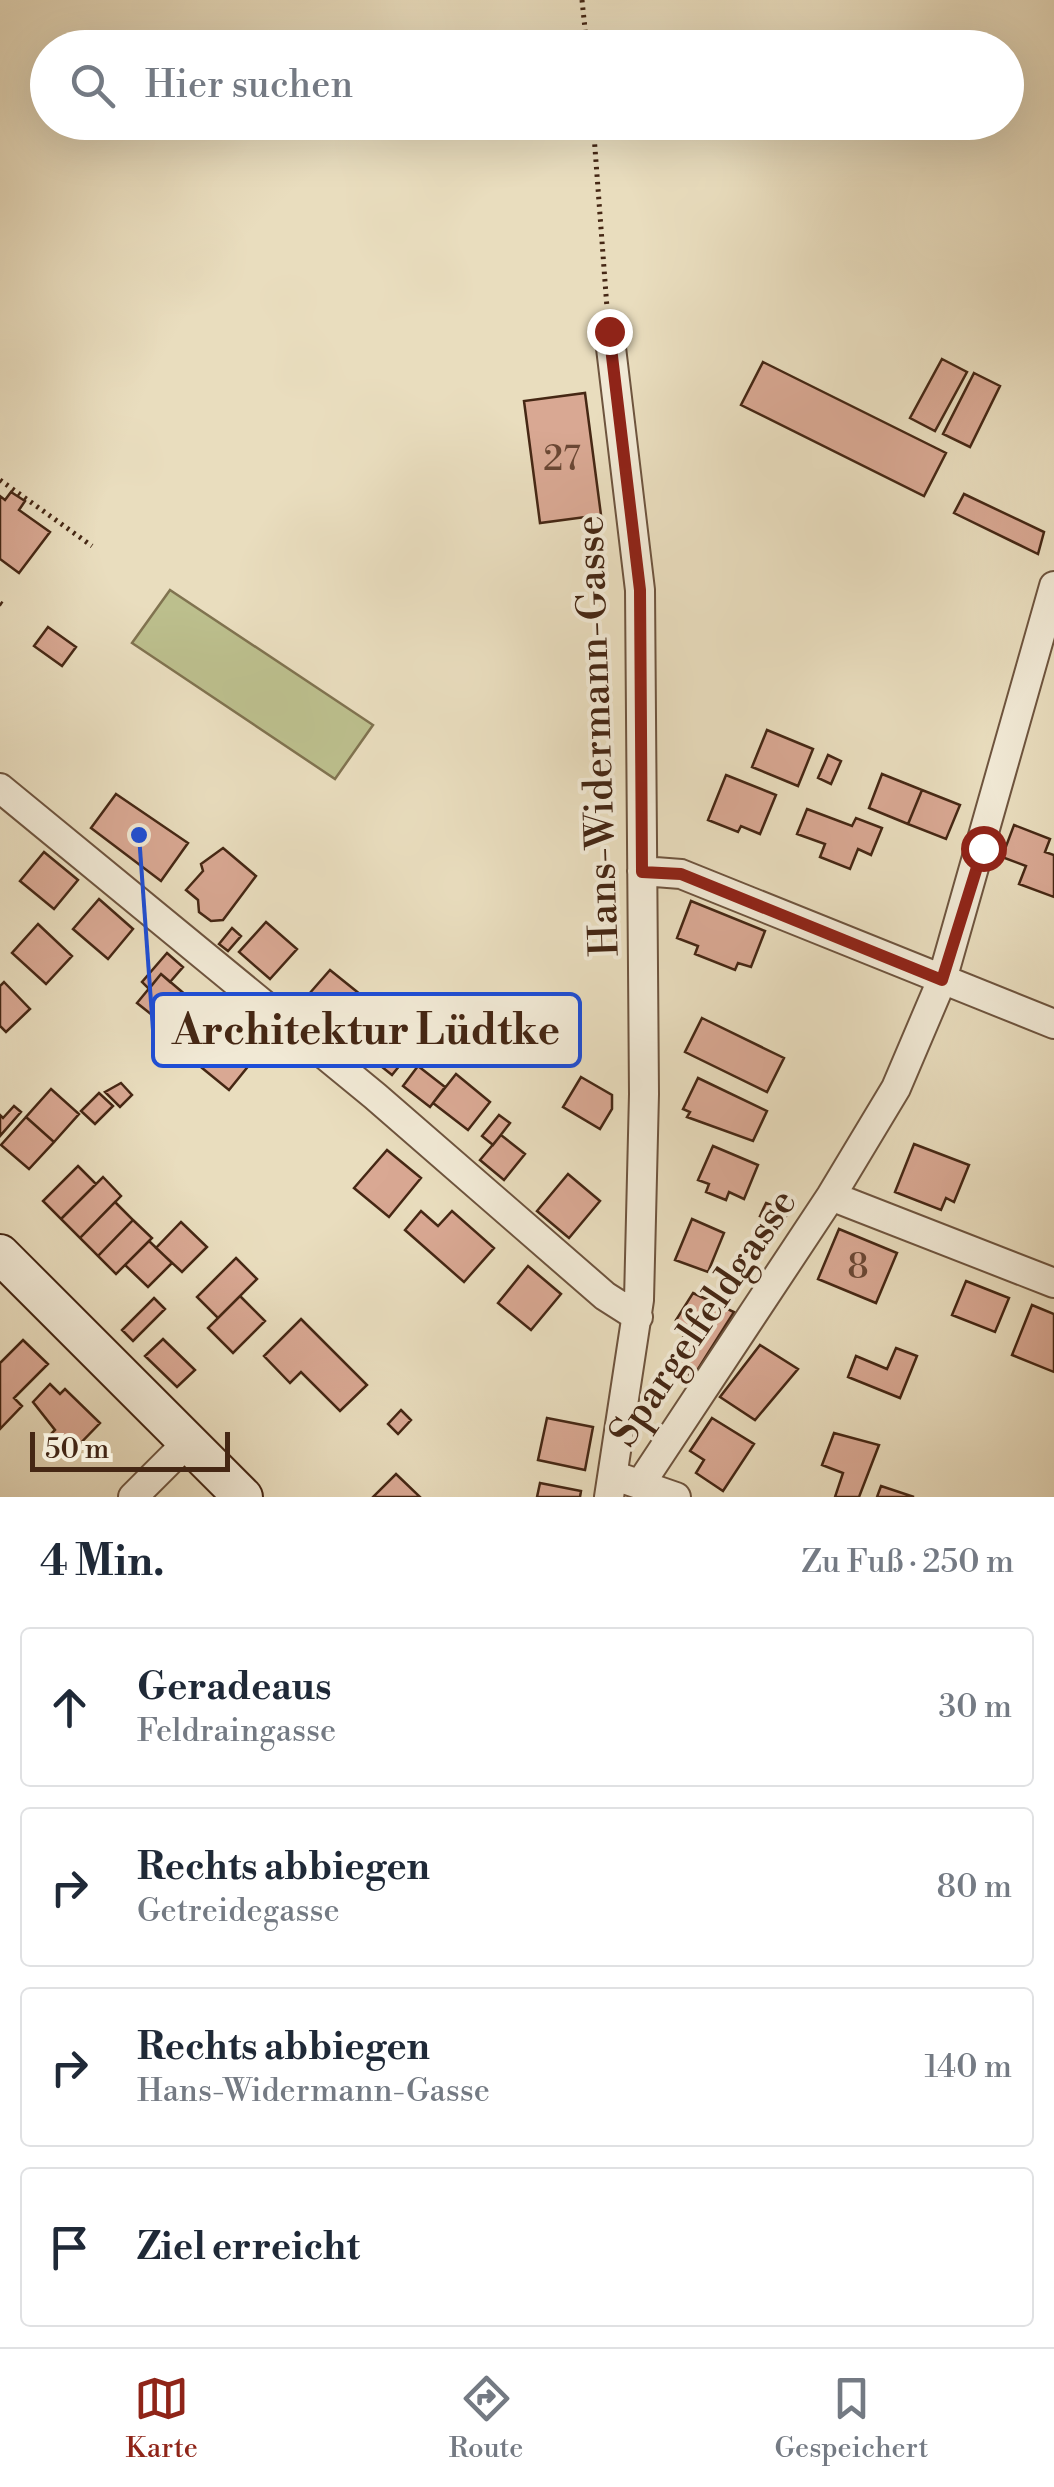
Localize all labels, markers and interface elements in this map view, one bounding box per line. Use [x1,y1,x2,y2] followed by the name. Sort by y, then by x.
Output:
[30,30,1024,140] search box
[65,58,120,113] icon: search
[145,62,353,109] text: Hier suchen
[587,309,633,355] route end
[543,438,581,481] house number: 27
[565,515,631,957] street label: Hans-Widermann-Gasse
[961,826,1007,872] route start
[153,994,580,1066] callout: Architektur Lüdtke
[171,1005,560,1058] text: Architektur Lüdtke
[599,1180,809,1457] street label: Spargelfeldgasse
[847,1246,869,1289] house number: 8
[30,1427,230,1472] scale bar
[45,1432,109,1467] text: 50 m
[40,1536,165,1589] text: 4 Min.
[801,1542,1014,1582] text: Zu Fuß · 250 m
[137,1664,331,1711] text: Geradeaus
[42,1680,97,1735] icon: ahead
[938,1687,1012,1727] text: 30 m
[137,1711,336,1751] text: Feldraingasse
[137,1844,430,1891] text: Rechts abbiegen
[42,1860,97,1915] icon: right
[937,1867,1012,1907] text: 80 m
[137,1891,340,1931] text: Getreidegasse
[137,2024,430,2071] text: Rechts abbiegen
[42,2040,97,2095] icon: right
[925,2047,1012,2087] text: 140 m
[137,2071,490,2111] text: Hans-Widermann-Gasse
[42,2220,97,2275] icon: arrive
[137,2224,360,2271] text: Ziel erreicht
[125,2371,198,2466] tab: Karte
[449,2371,523,2466] tab: Route
[774,2371,929,2466] tab: Gespeichert

